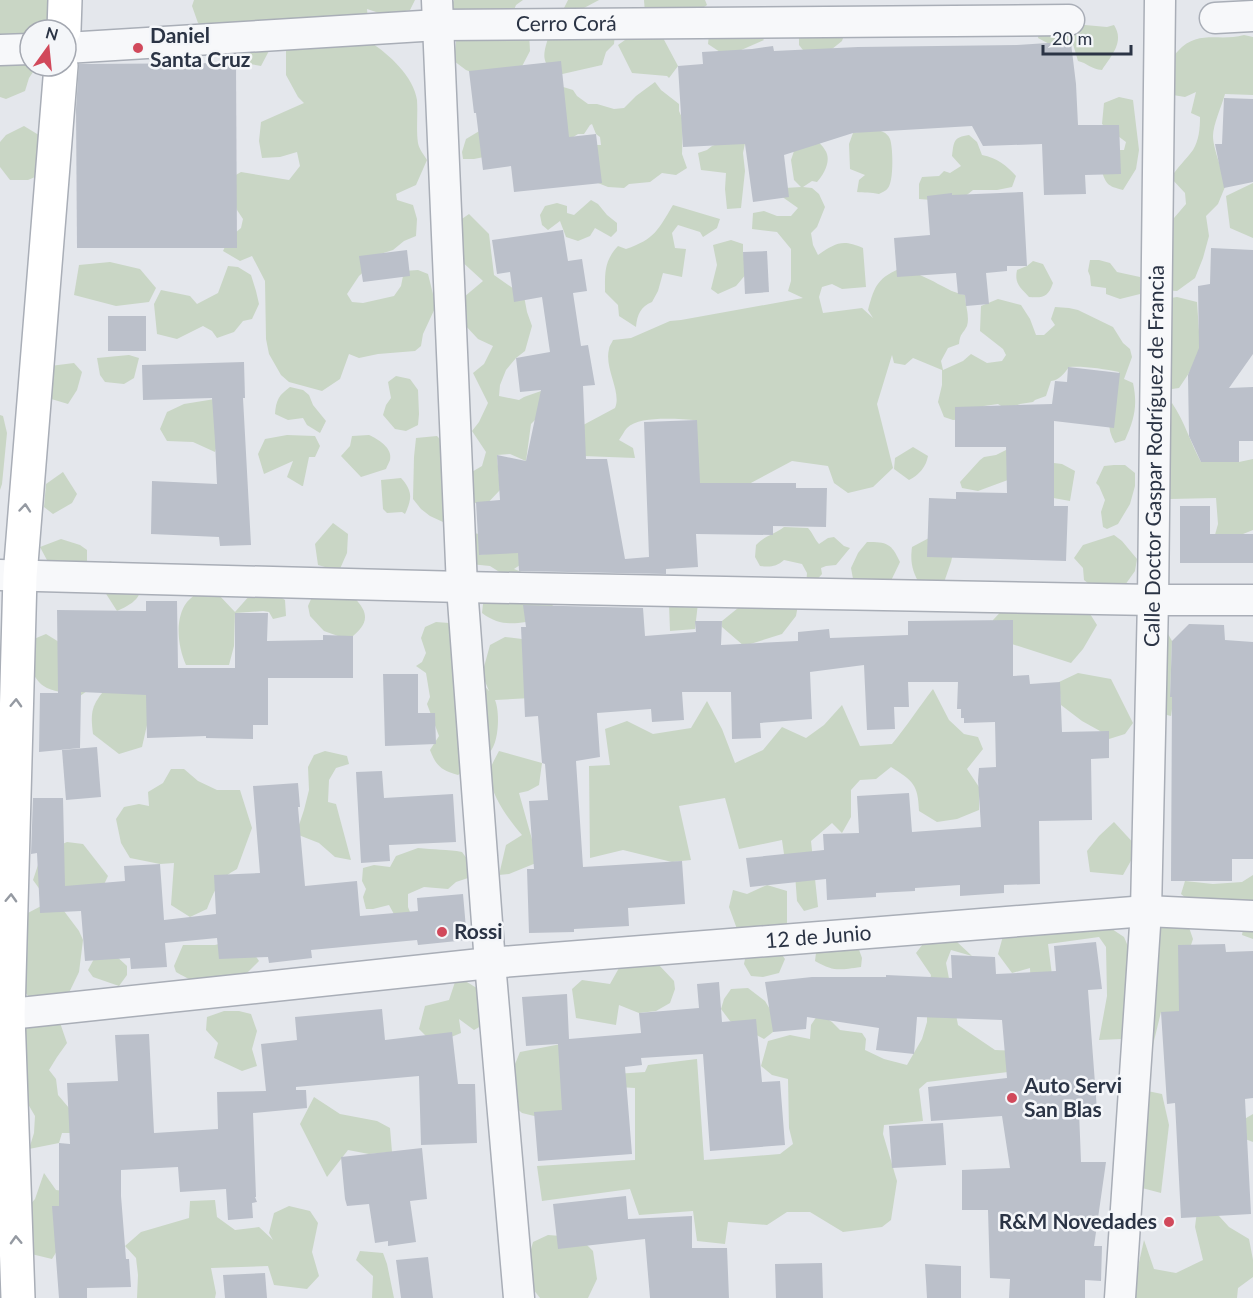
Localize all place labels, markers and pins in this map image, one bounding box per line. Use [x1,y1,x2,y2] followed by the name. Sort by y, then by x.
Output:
[150,22,251,71] place label: Daniel Santa Cruz
[131,41,145,55] marker: Daniel Santa Cruz
[454,918,503,943] place label: Rossi
[435,925,449,939] marker: Rossi
[1023,1072,1122,1121] place label: Auto Servi San Blas
[1005,1091,1019,1105] marker: Auto Servi San Blas
[999,1208,1157,1233] place label: R&M Novedades
[1162,1215,1176,1229] marker: R&M Novedades

